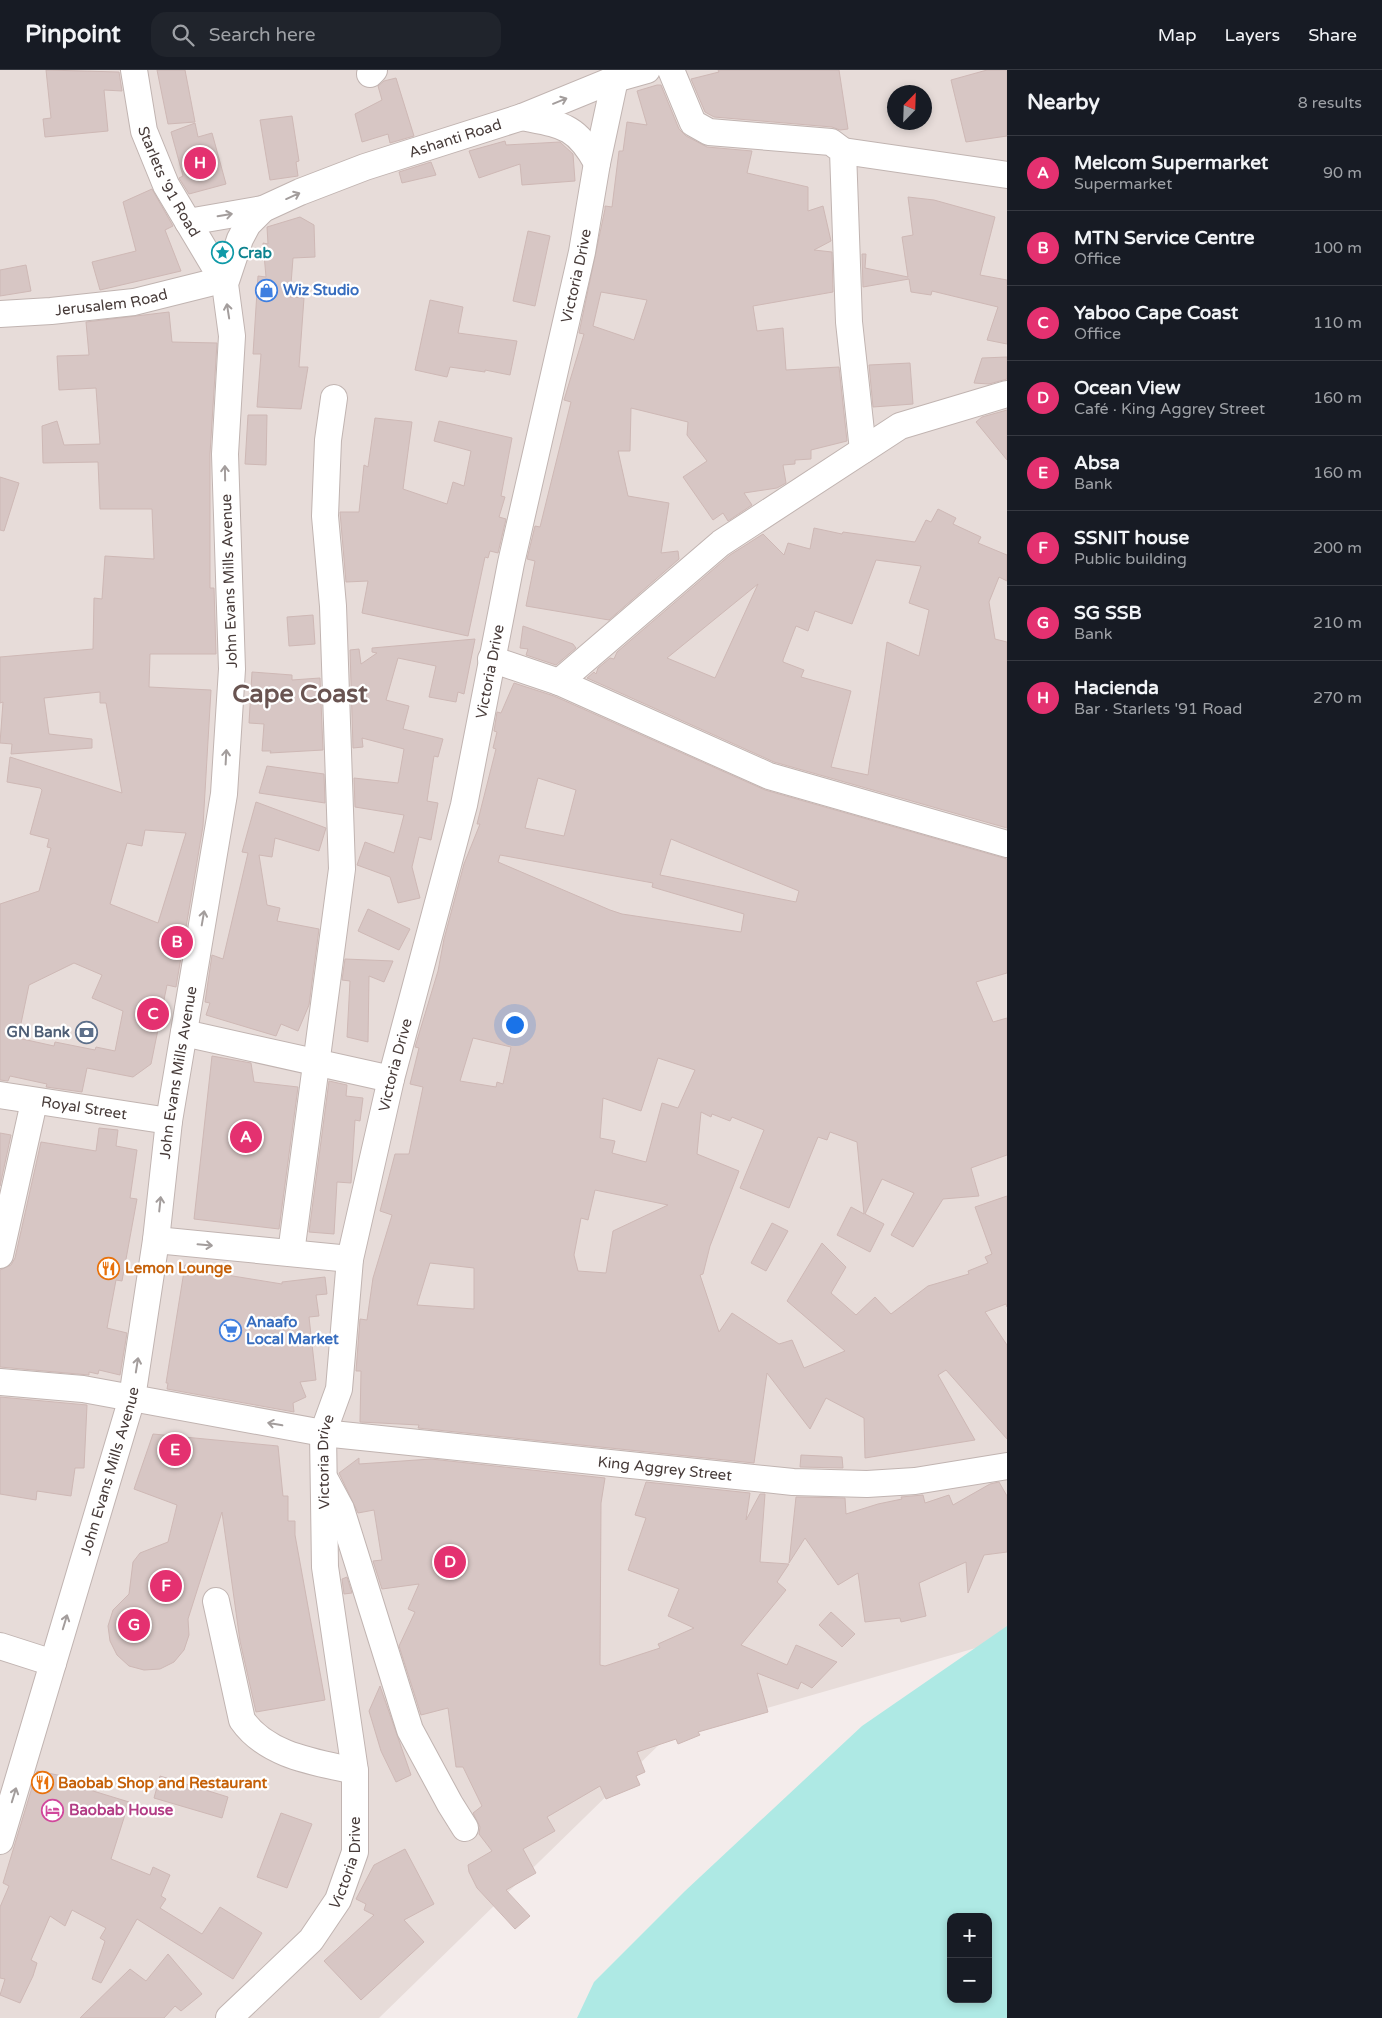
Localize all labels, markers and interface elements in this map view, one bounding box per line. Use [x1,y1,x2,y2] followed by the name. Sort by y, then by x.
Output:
[151,12,501,57] search box
[25,20,121,49] text: Pinpoint
[169,21,197,49] icon: search
[209,24,316,46] text: Search here
[1158,24,1197,46] text: Map
[1225,24,1280,46] text: Layers
[1308,24,1357,46] text: Share
[887,85,932,130] north arrow
[1027,90,1100,115] text: Nearby
[1298,93,1362,113] text: 8 results
[552,96,567,106] one-way arrow
[407,115,504,161] street label: Ashanti Road
[134,125,204,240] street label: Starlets '91 Road
[184,144,216,182] pin: H
[1074,152,1268,174] text: Melcom Supermarket
[1037,163,1049,183] text: A
[1323,163,1362,183] text: 90 m
[1074,174,1172,194] text: Supermarket
[285,190,300,200] one-way arrow
[217,210,233,220] one-way arrow
[1074,227,1254,249] text: MTN Service Centre
[557,228,595,325] street label: Victoria Drive
[1037,238,1049,258] text: B
[1313,238,1362,258] text: 100 m
[210,241,234,265] place icon: Crab
[238,244,272,262] place label: Crab
[1074,249,1121,269] text: Office
[255,278,279,302] shop icon: Wiz Studio
[283,281,359,299] place label: Wiz Studio
[54,285,169,320] street label: Jerusalem Road
[1074,302,1238,324] text: Yaboo Cape Coast
[222,303,232,319] one-way arrow
[1037,313,1049,333] text: C
[1313,313,1362,333] text: 110 m
[1074,324,1121,344] text: Office
[1074,377,1181,399] text: Ocean View
[1037,388,1049,408] text: D
[1313,388,1362,408] text: 160 m
[1074,399,1265,419] text: Café · King Aggrey Street
[1074,452,1120,474] text: Absa
[1038,463,1048,483] text: E
[1313,463,1362,483] text: 160 m
[221,465,230,481] one-way arrow
[1074,474,1113,494] text: Bank
[217,494,241,668] street label: John Evans Mills Avenue
[1074,527,1189,549] text: SSNIT house
[1038,538,1048,558] text: F
[1313,538,1362,558] text: 200 m
[1074,549,1187,569] text: Public building
[1074,602,1142,624] text: SG SSB
[1037,613,1049,633] text: G
[1313,613,1362,633] text: 210 m
[472,623,508,720] street label: Victoria Drive
[1074,624,1113,644] text: Bank
[1074,677,1159,699] text: Hacienda
[232,679,368,709] district label: Cape Coast
[1037,688,1049,708] text: H
[1313,688,1362,708] text: 270 m
[1074,699,1242,719] text: Bar · Starlets '91 Road
[222,750,231,766] one-way arrow
[199,910,209,926] one-way arrow
[161,923,193,961] pin: B
[156,985,201,1160] street label: John Evans Mills Avenue
[137,995,169,1033] pin: C
[502,1012,528,1038] your location
[375,1016,416,1113] street label: Victoria Drive
[74,1020,98,1044] bank icon: GN Bank
[7,1023,70,1041] place label: GN Bank
[40,1092,128,1123] street label: Royal Street
[230,1118,262,1156] pin: A
[155,1196,165,1212] one-way arrow
[197,1240,213,1250] one-way arrow
[97,1256,121,1280] restaurant icon: Lemon Lounge
[125,1259,233,1278] place label: Lemon Lounge
[246,1313,339,1348] place label: Anaafo Local Market
[218,1319,242,1343] supermarket icon: Anaafo Local Market
[132,1357,142,1373] one-way arrow
[77,1386,143,1557] street label: John Evans Mills Avenue
[314,1412,338,1510] street label: Victoria Drive
[268,1419,284,1429] one-way arrow
[159,1431,191,1469] pin: E
[597,1453,733,1485] street label: King Aggrey Street
[434,1543,466,1581] pin: D
[150,1567,182,1605] pin: F
[118,1606,150,1644] pin: G
[61,1615,71,1631] one-way arrow
[30,1771,54,1795] restaurant icon: Baobab Shop and Restaurant
[58,1774,268,1793] place label: Baobab Shop and Restaurant
[9,1787,19,1803] one-way arrow
[41,1798,65,1822] hotel icon: Baobab House
[69,1801,174,1819] place label: Baobab House
[325,1817,364,1913] street label: Victoria Drive
[947,1913,992,2003] map controls
[947,1913,992,1958] button: +
[947,1958,992,2003] button: −

